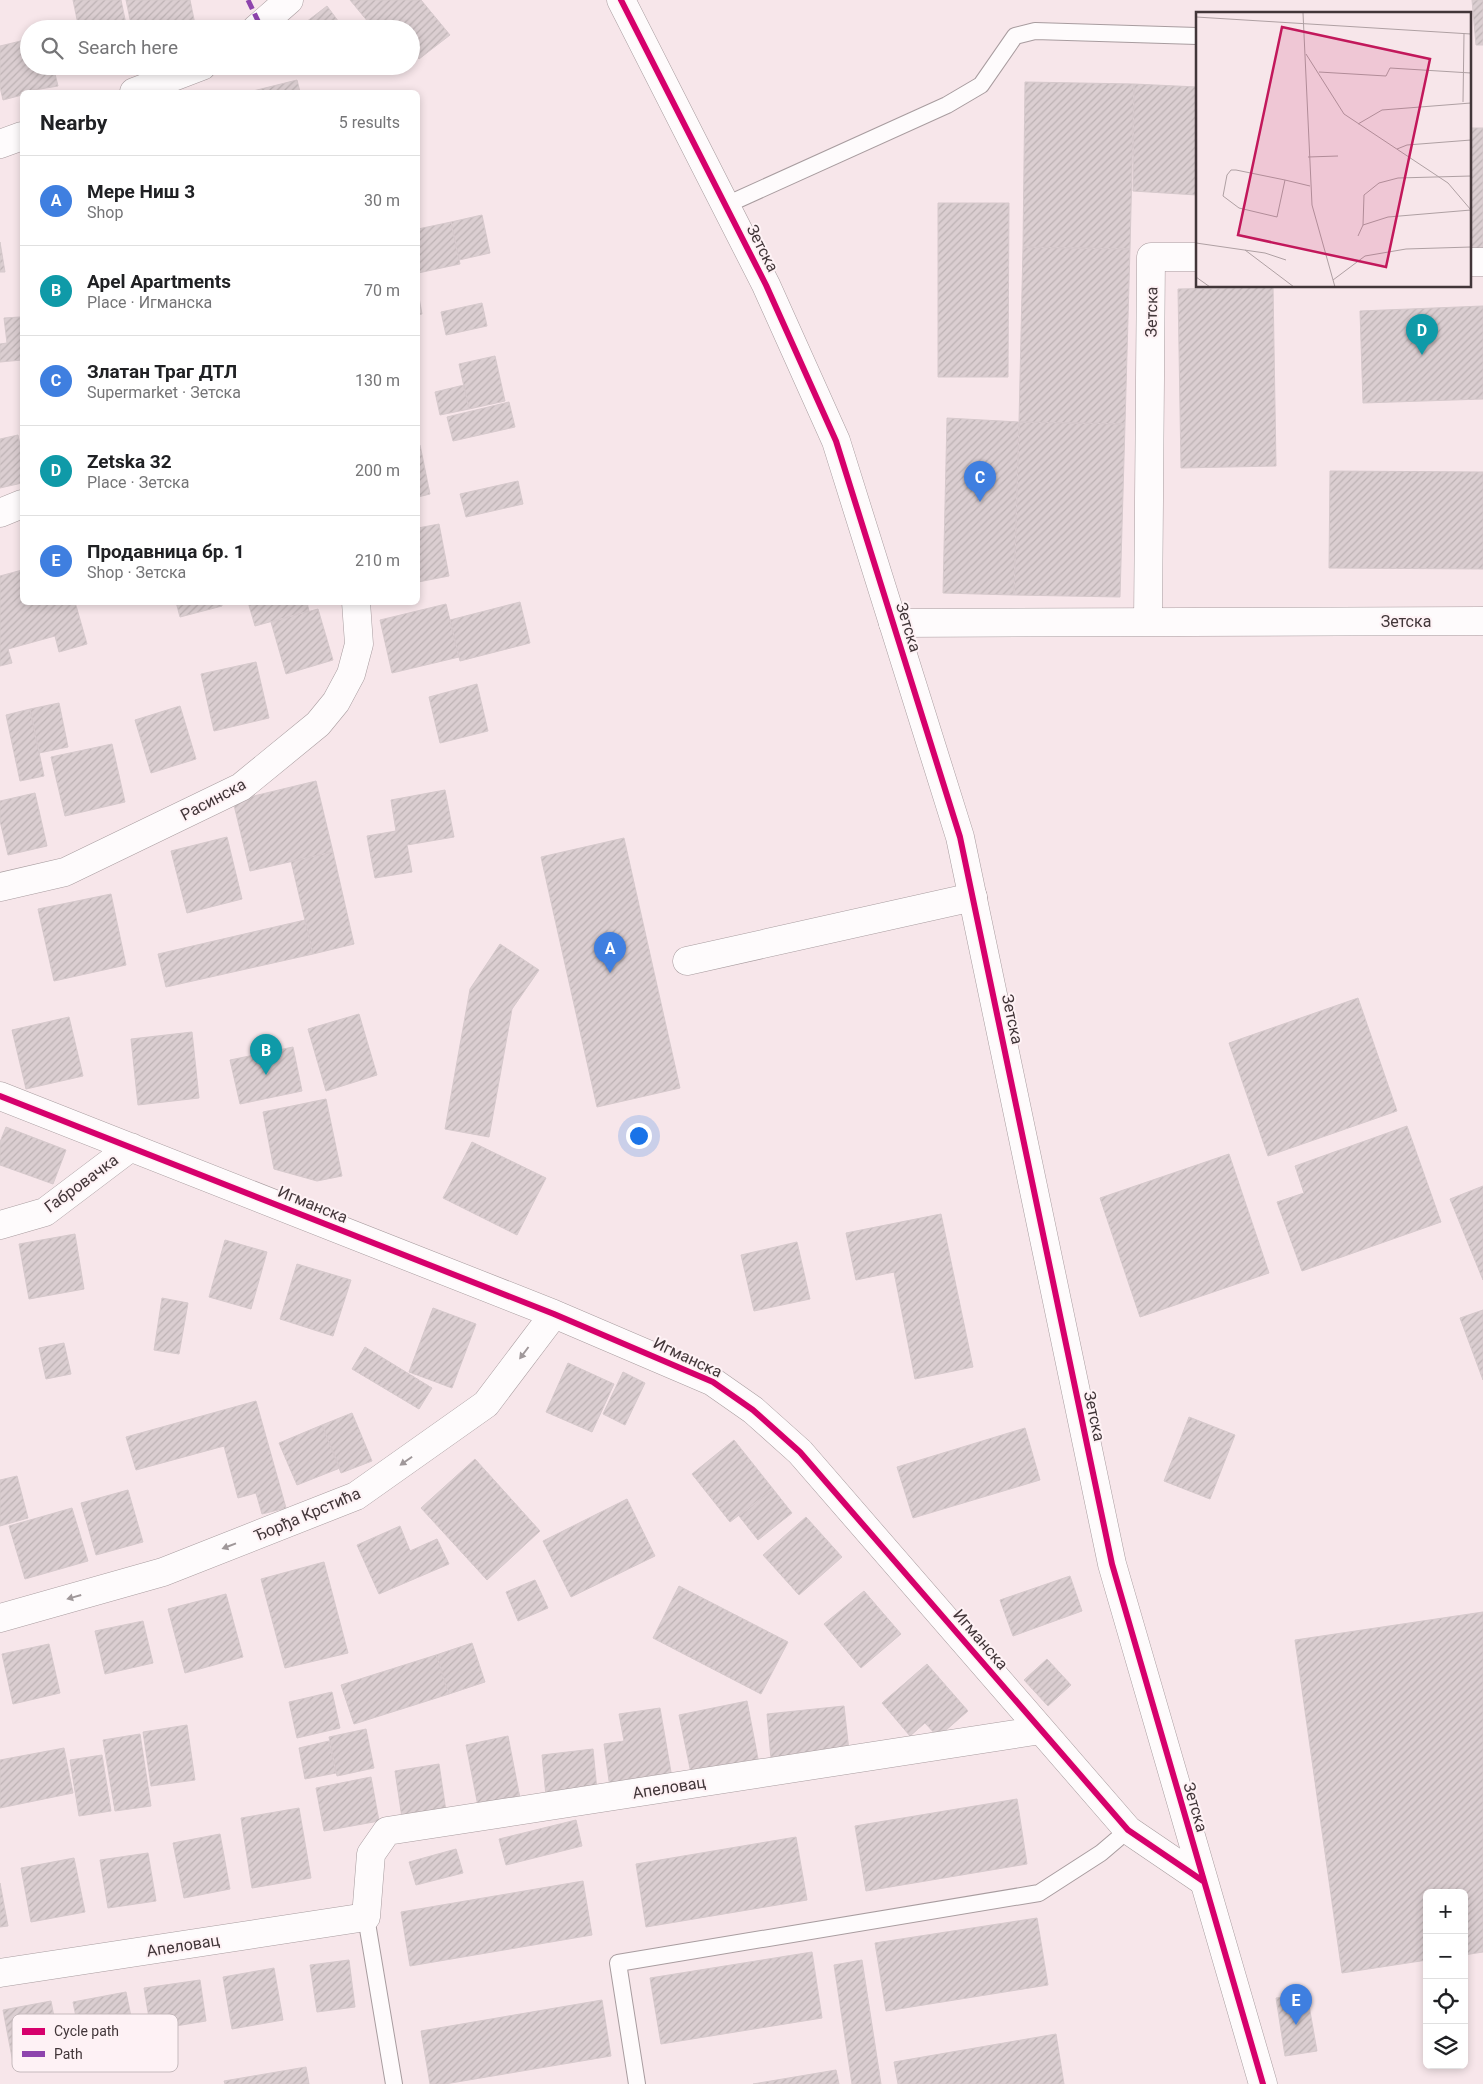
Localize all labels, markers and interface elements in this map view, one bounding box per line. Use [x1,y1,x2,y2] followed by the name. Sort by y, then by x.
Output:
[1196,12,1470,288] inset map
[20,20,420,75] search box
[38,34,66,62] icon: search
[78,36,178,59] text: Search here
[40,111,107,135] text: Nearby
[339,113,400,132] text: 5 results
[87,180,195,203] text: Мере Ниш 3
[51,191,61,210] text: A
[364,191,400,210] text: 30 m
[87,203,123,222] text: Shop
[743,221,783,275] street label: Зетска
[87,270,231,293] text: Apel Apartments
[51,281,61,300] text: B
[364,281,400,300] text: 70 m
[1142,286,1161,338] street label: Зетска
[87,293,212,312] text: Place · Игманска
[1406,314,1438,355] pin: D
[87,360,237,383] text: Златан Траг ДТЛ
[51,371,61,390] text: C
[355,371,400,390] text: 130 m
[87,383,241,402] text: Supermarket · Зетска
[87,450,172,473] text: Zetska 32
[51,461,61,480] text: D
[355,461,400,480] text: 200 m
[964,461,996,502] pin: C
[87,473,189,492] text: Place · Зетска
[87,540,245,563] text: Продавница бр. 1
[52,551,61,570] text: E
[355,551,400,570] text: 210 m
[87,563,186,582] text: Shop · Зетска
[892,600,925,654] street label: Зетска
[1381,612,1431,631] street label: Зетска
[177,774,249,825] street label: Расинска
[594,932,626,973] pin: A
[998,992,1027,1046] street label: Зетска
[250,1034,282,1075] pin: B
[626,1123,652,1149] your location
[41,1150,122,1217] street label: Габровачка
[275,1182,351,1227] street label: Игманска
[650,1333,725,1382] street label: Игманска
[519,1346,530,1359] one-way arrow
[1080,1389,1109,1443] street label: Зетска
[399,1456,412,1466] one-way arrow
[251,1483,363,1545] street label: Ђорђа Крстића
[221,1542,236,1550] one-way arrow
[67,1593,82,1601] one-way arrow
[949,1605,1012,1673] street label: Игманска
[631,1772,708,1803] street label: Апеловац
[1179,1780,1212,1834] street label: Зетска
[1423,1889,1468,2069] map controls
[1423,1889,1468,1934] button: +
[145,1930,222,1961] street label: Апеловац
[1423,1934,1468,1979] button: −
[1423,1979,1468,2024] button: locate
[1280,1984,1312,2025] pin: E
[12,2014,178,2072] legend
[54,2023,119,2039] text: Cycle path
[1423,2024,1468,2069] button: layers
[54,2046,83,2062] text: Path

